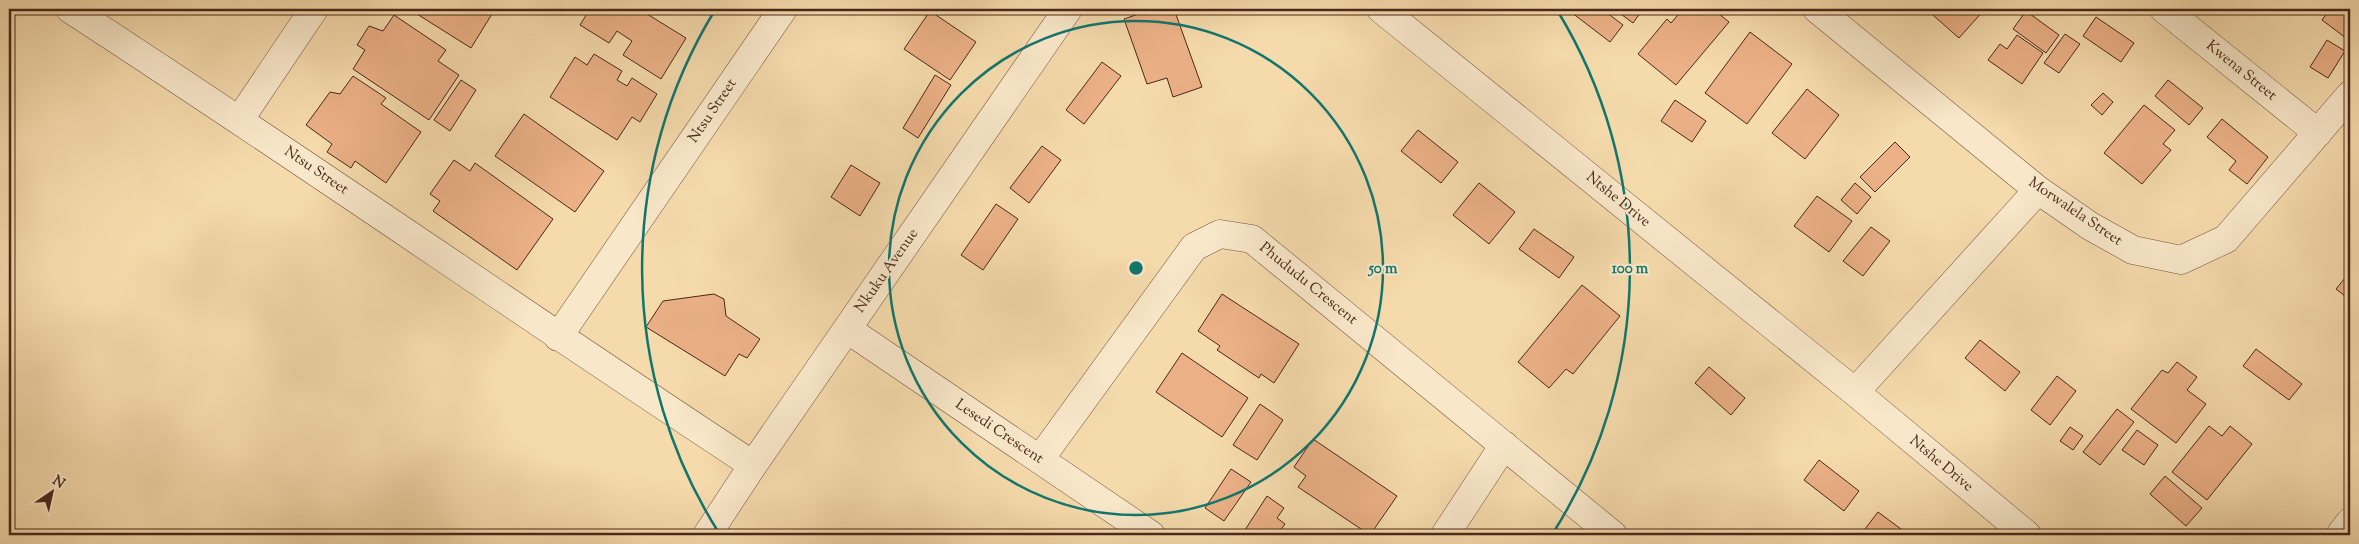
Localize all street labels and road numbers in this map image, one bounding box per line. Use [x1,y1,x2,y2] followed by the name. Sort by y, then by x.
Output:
[2201,36,2281,106] street label: Kwena Street
[684,75,742,147] street label: Ntsu Street
[280,142,352,200] street label: Ntsu Street
[1581,167,1655,233] street label: Ntshe Drive
[2024,173,2126,251] street label: Morwalela Street
[850,225,924,317] street label: Nkuku Avenue
[1254,238,1362,330] street label: Phududu Crescent
[950,395,1048,469] street label: Lesedi Crescent
[1904,431,1978,497] street label: Ntshe Drive

